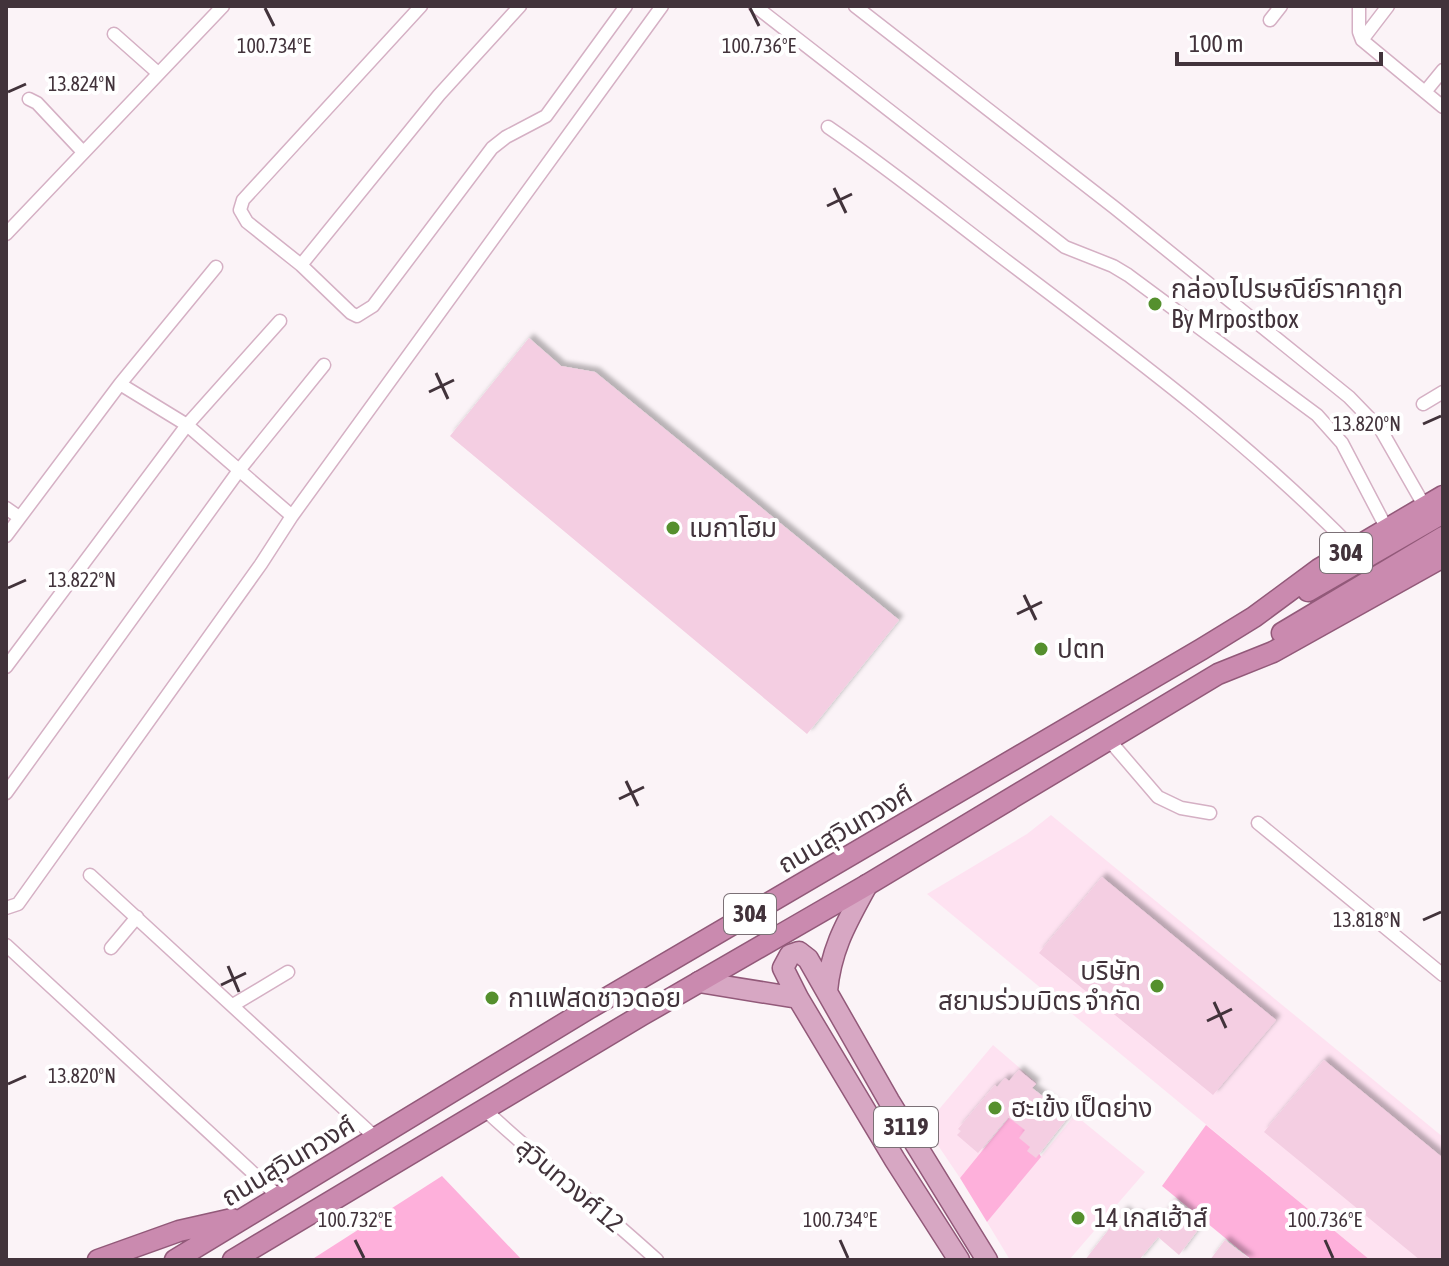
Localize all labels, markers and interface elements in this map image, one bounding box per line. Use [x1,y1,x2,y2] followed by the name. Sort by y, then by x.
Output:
[1177,16,1381,66] scale bar
[1189,30,1243,57] text: 100 m
[237,34,311,57] text: 100.734°E
[722,34,796,57] text: 100.736°E
[48,72,116,95] text: 13.824°N
[1171,274,1403,334] place label: กล่องไปรษณีย์ราคาถูก By Mrpostbox
[1146,295,1164,313] marker: กล่องไปรษณีย์ราคาถูก By Mrpostbox
[1333,412,1401,435] text: 13.820°N
[689,513,777,543] place label: เมกาโฮม
[664,519,682,537] marker: เมกาโฮม
[1320,533,1372,573] road number: 304
[48,568,116,591] text: 13.822°N
[1057,634,1105,664] place label: ปตท
[1032,640,1050,658] marker: ปตท
[773,778,918,880] street label: ถนนสุวินทวงศ์
[724,894,776,934] road number: 304
[1333,908,1401,931] text: 13.818°N
[938,956,1141,1016] place label: บริษัท สยามร่วมมิตร จำกัด
[1148,977,1166,995] marker: บริษัท สยามร่วมมิตร จำกัด
[508,983,681,1013] place label: กาแฟสดชาวดอย
[483,989,501,1007] marker: กาแฟสดชาวดอย
[48,1064,116,1087] text: 13.820°N
[1011,1093,1153,1123] place label: ฮะเข้ง เป็ดย่าง
[986,1099,1004,1117] marker: ฮะเข้ง เป็ดย่าง
[874,1107,938,1147] road number: 3119
[216,1110,361,1213] street label: ถนนสุวินทวงศ์
[510,1132,630,1239] street label: สุวินทวงศ์ 12
[1094,1203,1208,1233] place label: 14 เกสเฮ้าส์
[318,1208,392,1231] text: 100.732°E
[803,1208,877,1231] text: 100.734°E
[1288,1208,1362,1231] text: 100.736°E
[1069,1209,1087,1227] marker: 14 เกสเฮ้าส์

